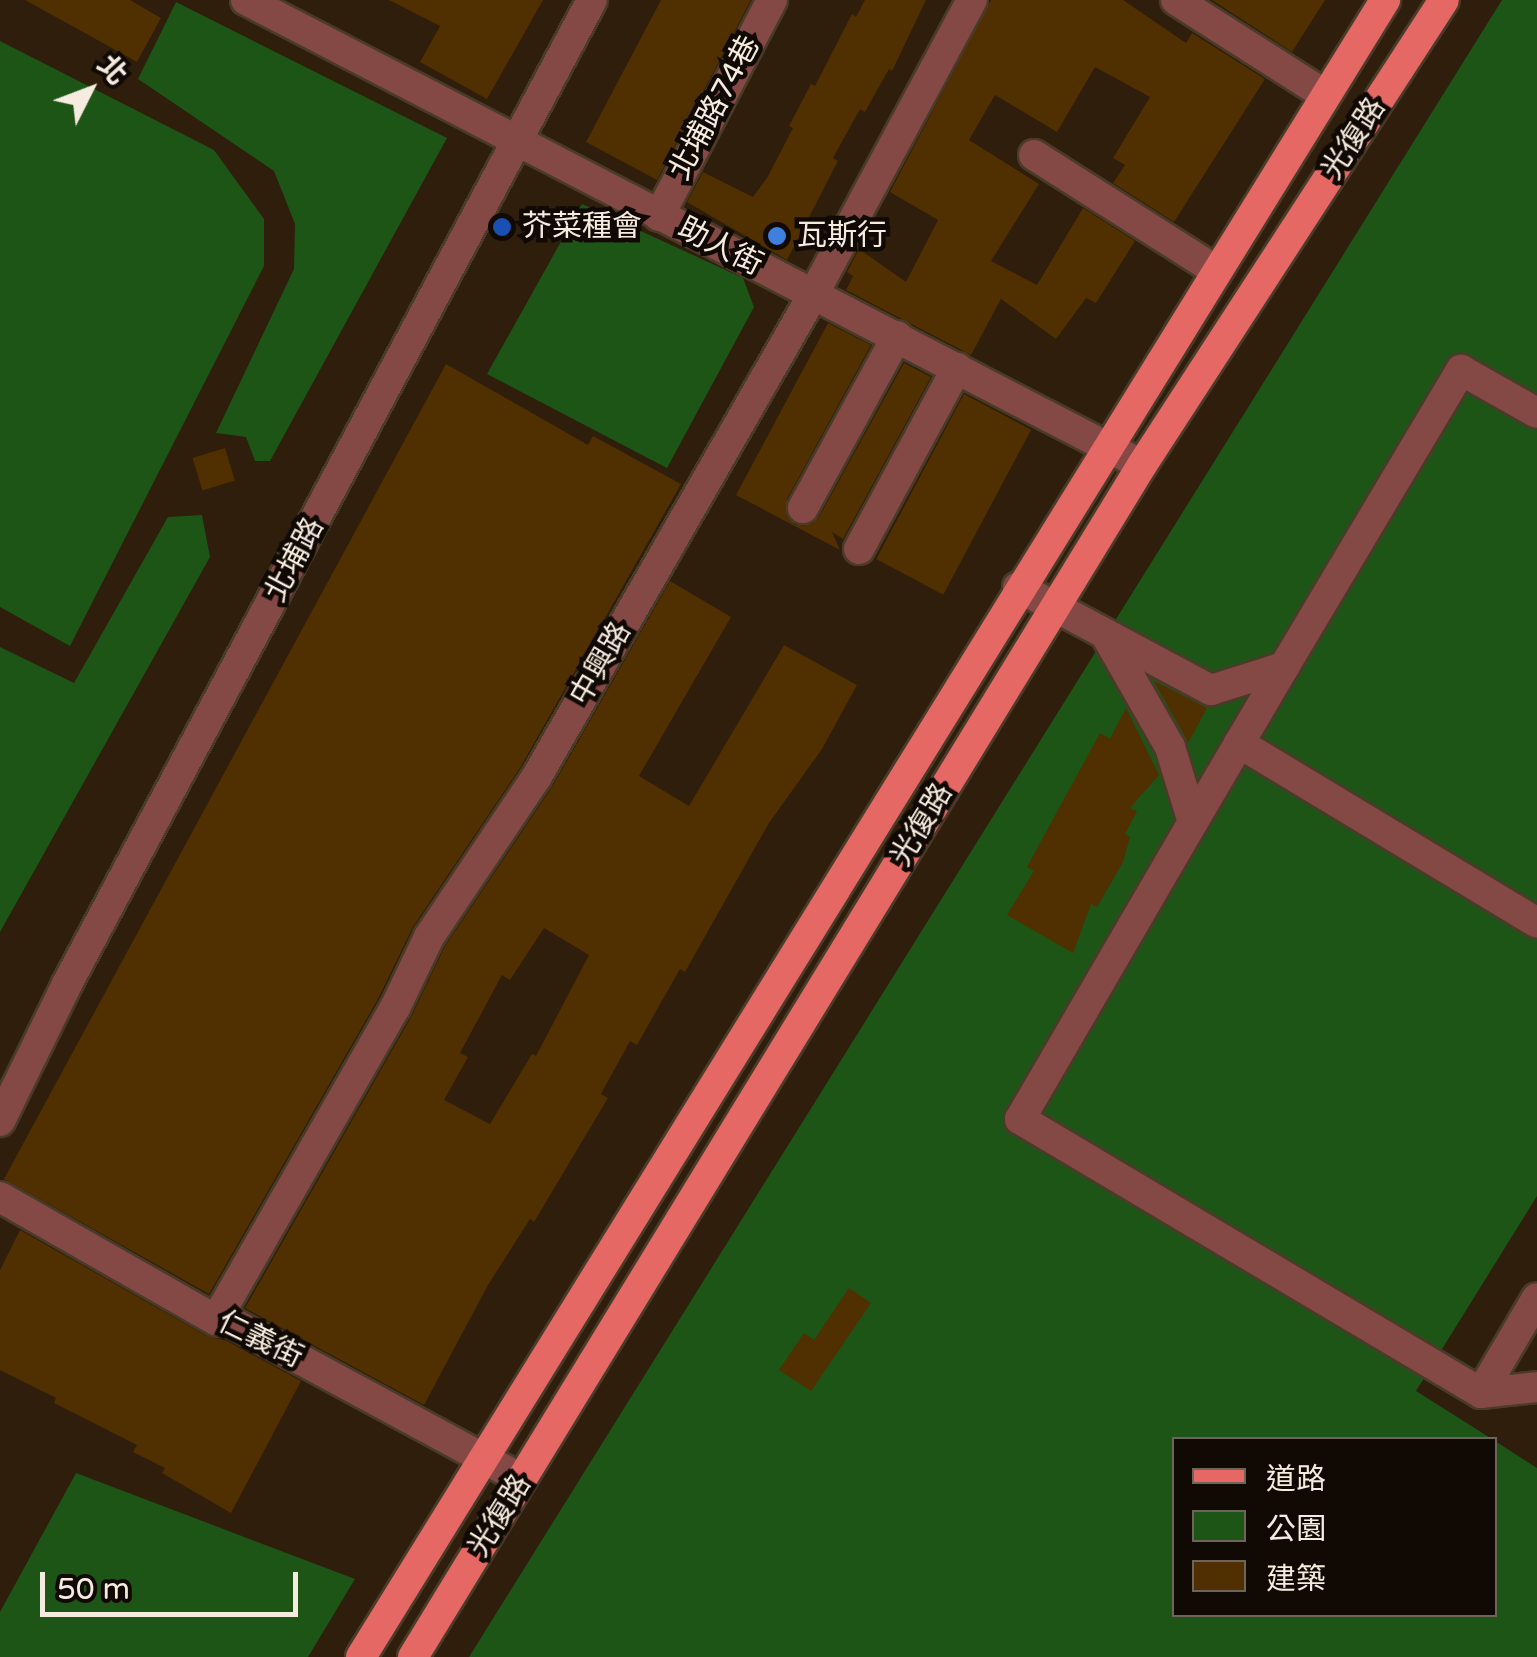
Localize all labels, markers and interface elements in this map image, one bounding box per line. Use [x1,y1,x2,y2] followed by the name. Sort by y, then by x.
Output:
[662,30,768,186] street label: 北埔路74巷
[40,40,140,140] north arrow
[90,48,134,92] text: 北
[1314,91,1394,187] street label: 光復路
[522,209,642,245] place label: 芥菜種會
[672,211,768,283] street label: 助人街
[491,216,513,238] marker: 芥菜種會
[797,218,887,254] place label: 瓦斯行
[766,225,788,247] marker: 瓦斯行
[258,512,332,608] street label: 北埔路
[563,616,639,712] street label: 中興路
[883,777,961,873] street label: 光復路
[212,1304,308,1376] street label: 仁義街
[1172,1437,1497,1617] legend
[1266,1461,1326,1498] text: 道路
[461,1468,539,1564] street label: 光復路
[1266,1511,1326,1548] text: 公園
[45,1552,302,1614] scale bar
[1266,1561,1326,1598] text: 建築
[57,1571,130,1608] text: 50 m

